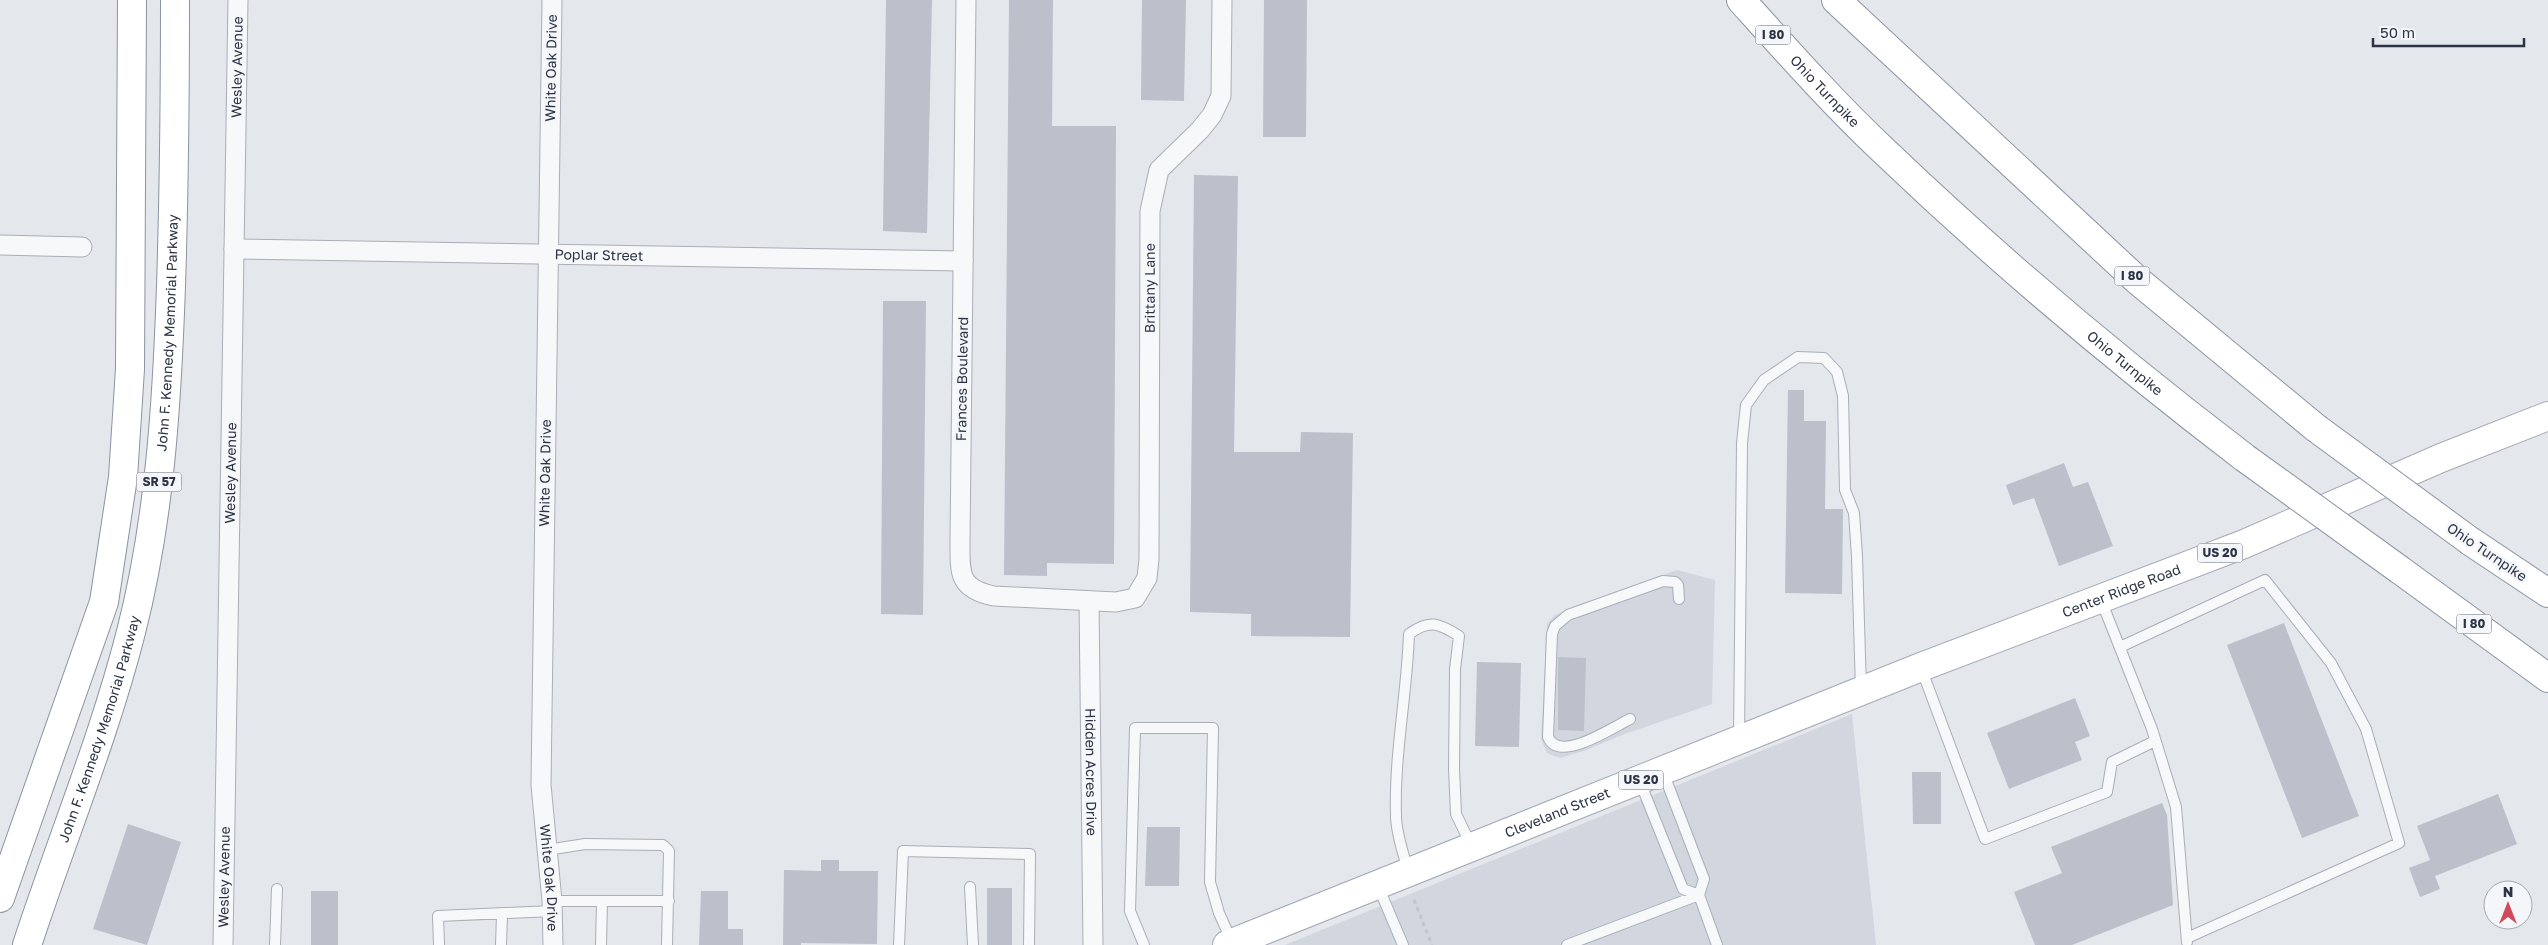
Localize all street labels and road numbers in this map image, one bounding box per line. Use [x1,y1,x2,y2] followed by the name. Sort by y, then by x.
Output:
[541,14,560,122] street label: White Oak Drive
[227,16,246,118] street label: Wesley Avenue
[1756,26,1790,44] road number: I 80
[1787,51,1863,130] street label: Ohio Turnpike
[152,214,181,452] street label: John F. Kennedy Memorial Parkway
[1141,243,1158,333] street label: Brittany Lane
[554,245,644,264] street label: Poplar Street
[2114,266,2150,286] road number: I 80
[952,317,971,441] street label: Frances Boulevard
[2084,327,2166,399] street label: Ohio Turnpike
[535,419,554,527] street label: White Oak Drive
[221,422,239,524] street label: Wesley Avenue
[136,472,182,492] road number: SR 57
[2444,519,2530,585] street label: Ohio Turnpike
[2198,544,2242,562] road number: US 20
[2060,560,2183,620] street label: Center Ridge Road
[54,613,143,844] street label: John F. Kennedy Memorial Parkway
[2456,614,2492,634] road number: I 80
[1082,708,1101,836] street label: Hidden Acres Drive
[1618,770,1664,790] road number: US 20
[1502,783,1612,841] street label: Cleveland Street
[537,823,562,931] street label: White Oak Drive
[214,826,233,928] street label: Wesley Avenue

